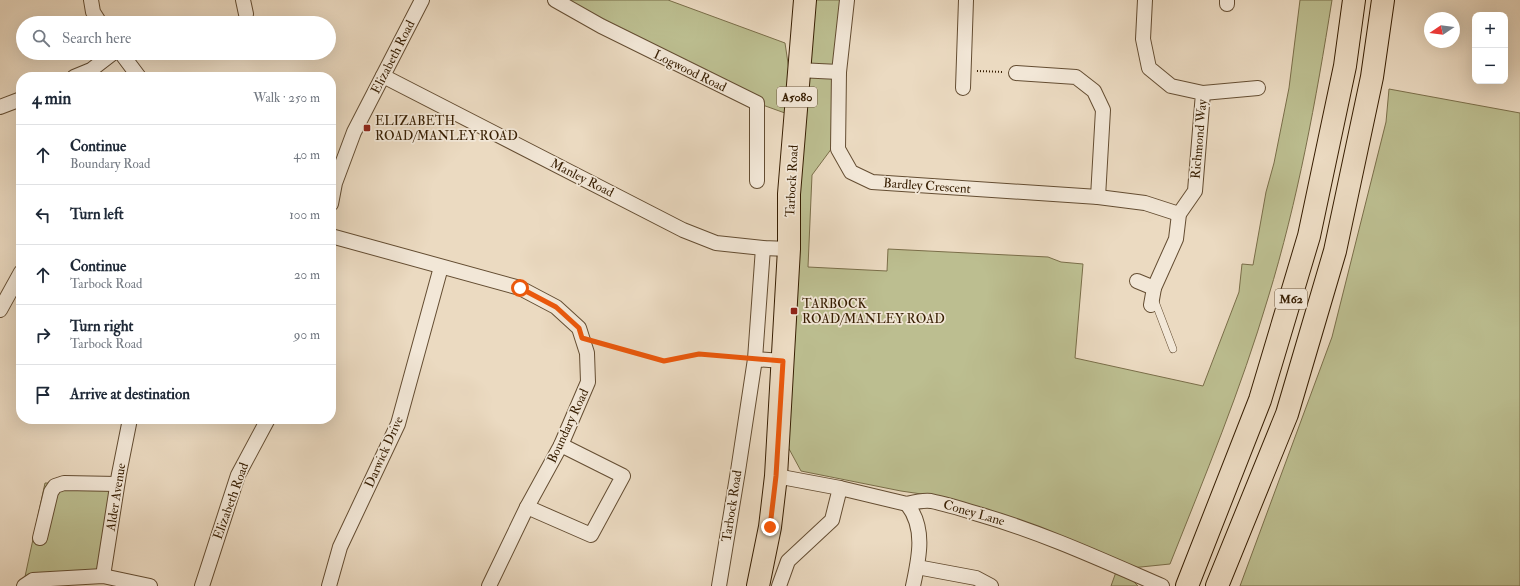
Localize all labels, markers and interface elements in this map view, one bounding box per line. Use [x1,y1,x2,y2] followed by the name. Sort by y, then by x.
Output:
[1424,12,1460,48] north arrow
[1472,12,1508,84] map controls
[1472,12,1508,48] button: +
[16,16,336,60] search box
[368,17,419,97] street label: Elizabeth Road
[30,27,52,49] icon: search
[62,29,131,48] text: Search here
[651,47,729,96] street label: Logwood Road
[1472,48,1508,84] button: −
[777,87,817,107] road number: A5080
[32,88,71,109] text: 4 min
[253,90,320,106] text: Walk · 250 m
[1188,98,1211,180] street label: Richmond Way
[375,113,518,144] place label: ELIZABETH ROAD/MANLEY ROAD
[362,123,372,133] marker: ELIZABETH ROAD/MANLEY ROAD
[70,137,126,156] text: Continue
[32,144,54,166] icon: ahead
[782,144,802,218] street label: Tarbock Road
[294,147,320,163] text: 40 m
[547,155,617,202] street label: Manley Road
[70,156,150,172] text: Boundary Road
[883,175,971,198] street label: Bardley Crescent
[32,204,54,226] icon: left
[70,205,124,224] text: Turn left
[289,207,320,223] text: 100 m
[70,257,126,276] text: Continue
[32,264,54,286] icon: ahead
[294,267,320,283] text: 20 m
[70,276,142,292] text: Tarbock Road
[511,279,529,297] route start
[1275,289,1307,309] road number: M62
[802,296,945,327] place label: TARBOCK ROAD/MANLEY ROAD
[789,306,799,316] marker: TARBOCK ROAD/MANLEY ROAD
[70,317,133,336] text: Turn right
[32,324,54,346] icon: right
[294,327,320,343] text: 90 m
[70,336,142,352] text: Tarbock Road
[32,384,54,406] icon: arrive
[70,385,190,404] text: Arrive at destination
[544,386,593,466] street label: Boundary Road
[361,413,407,490] street label: Darwick Drive
[210,460,252,542] street label: Elizabeth Road
[103,461,129,533] street label: Alder Avenue
[718,468,746,543] street label: Tarbock Road
[941,497,1007,531] street label: Coney Lane
[761,518,779,536] route end

